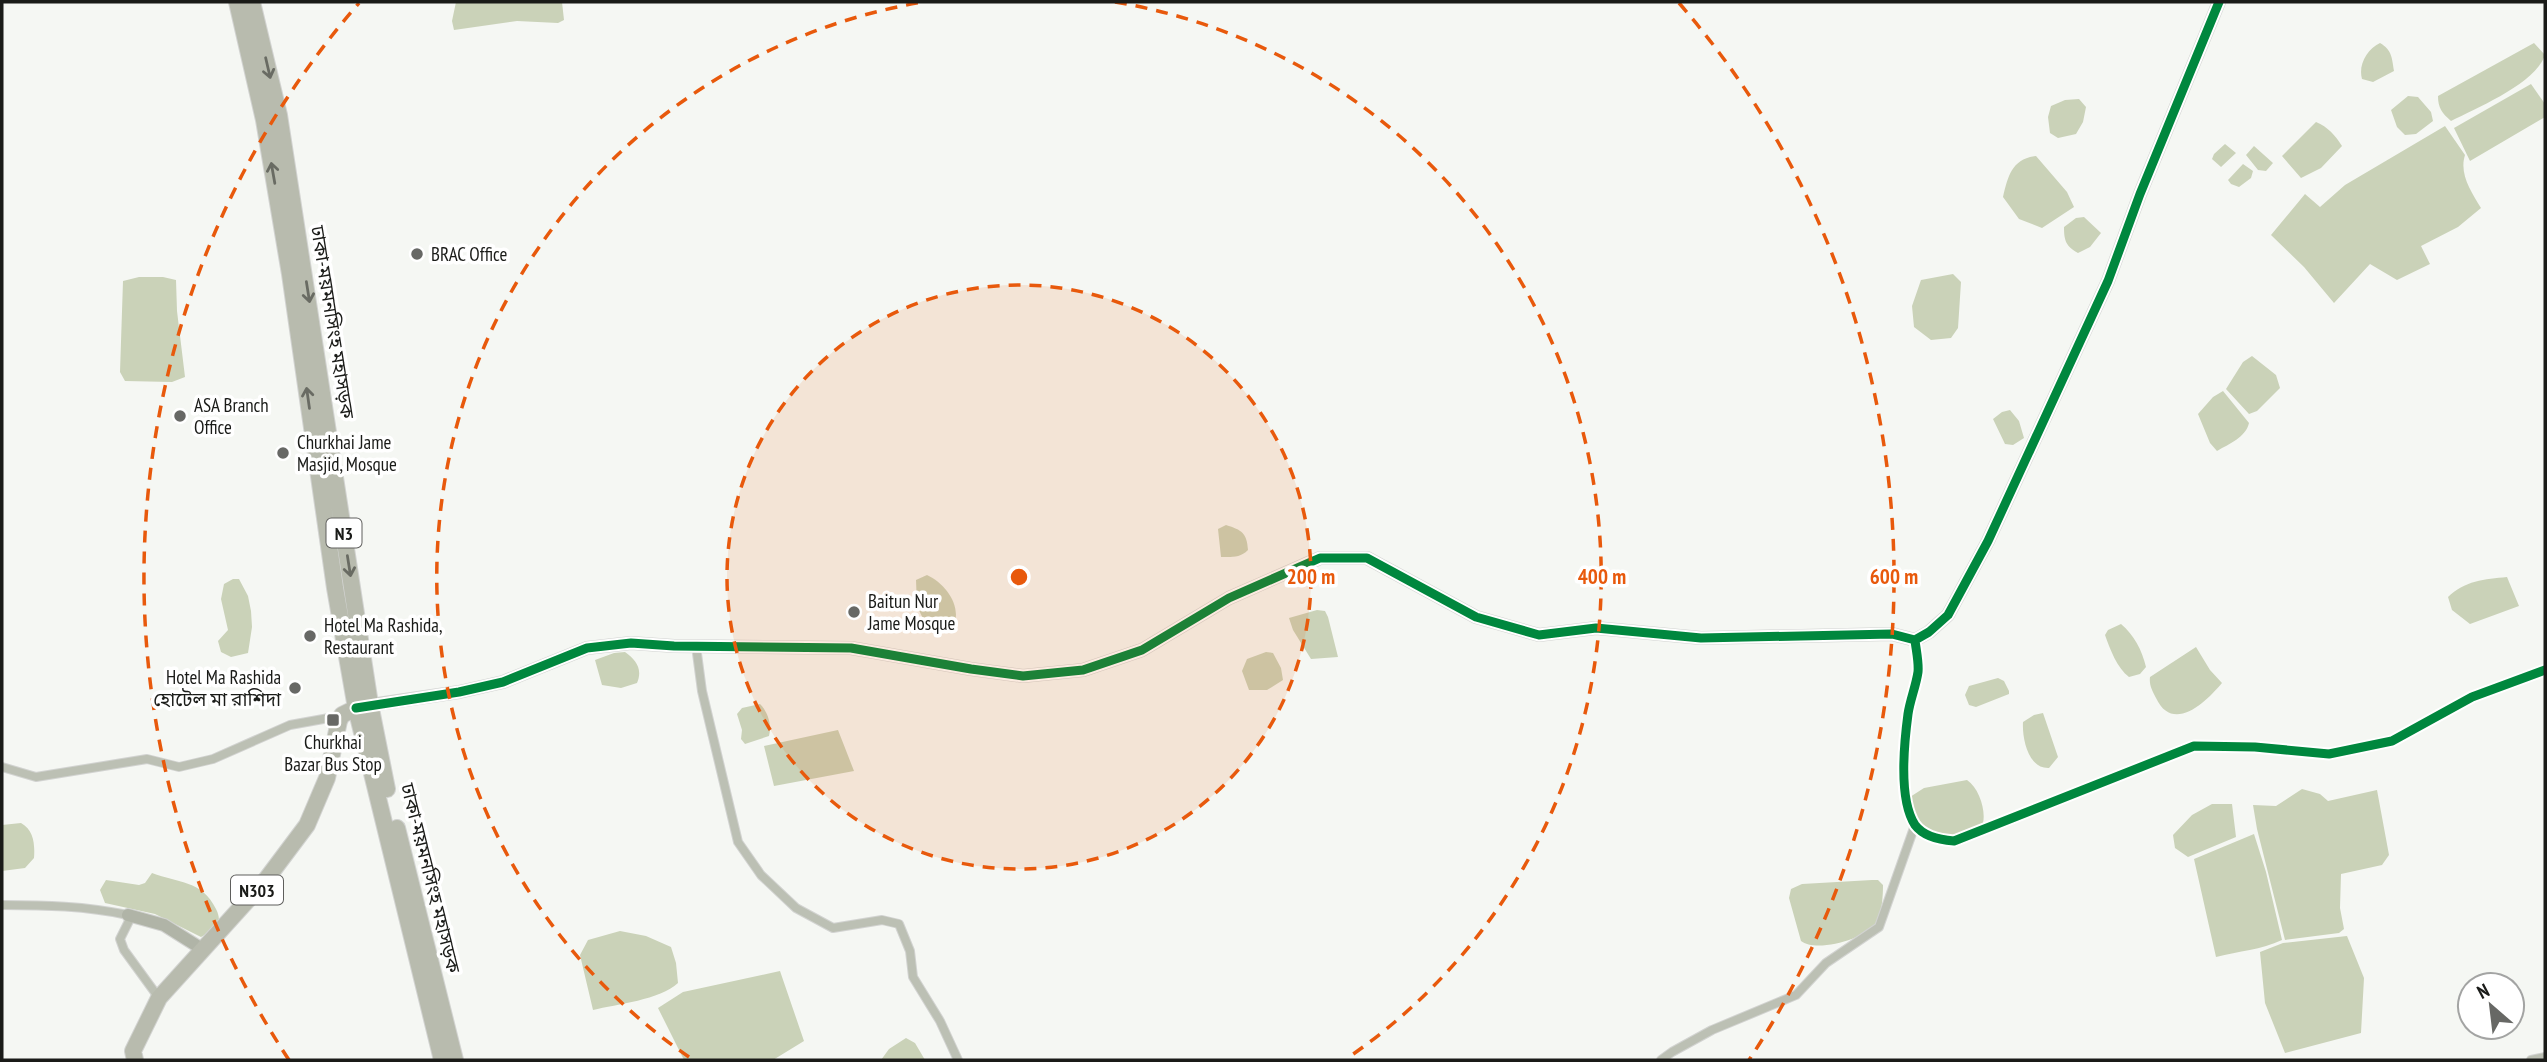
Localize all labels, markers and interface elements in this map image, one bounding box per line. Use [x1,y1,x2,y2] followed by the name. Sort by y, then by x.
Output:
[262,56,275,79] one-way arrow
[266,163,279,185] one-way arrow
[306,223,360,421] street label: ঢাকা-ময়মনসিংহ মহাসড়ক
[431,242,507,266] place label: BRAC Office
[409,246,425,262] marker: BRAC Office
[302,280,315,303] one-way arrow
[301,387,314,410] one-way arrow
[194,393,269,439] place label: ASA Branch Office
[172,408,188,424] marker: ASA Branch Office
[297,430,397,476] place label: Churkhai Jame Masjid, Mosque
[275,445,291,461] marker: Churkhai Jame Masjid, Mosque
[326,518,362,548] road number: N3
[343,554,356,576] one-way arrow
[1287,563,1335,590] text: 200 m
[1578,563,1626,590] text: 400 m
[1870,563,1918,590] text: 600 m
[1007,565,1031,589] centre of rings
[867,589,956,635] place label: Baitun Nur Jame Mosque
[846,604,862,620] marker: Baitun Nur Jame Mosque
[324,613,442,659] place label: Hotel Ma Rashida, Restaurant
[302,628,318,644] marker: Hotel Ma Rashida, Restaurant
[153,665,282,711] place label: Hotel Ma Rashida হোটেল মা রাশিদা
[287,680,303,696] marker: Hotel Ma Rashida হোটেল মা রাশিদা
[325,712,341,728] marker: Churkhai Bazar Bus Stop
[284,730,382,776] place label: Churkhai Bazar Bus Stop
[396,780,466,976] street label: ঢাকা-ময়মনসিংহ মহাসড়ক
[231,876,283,904] road number: N303
[2456,971,2526,1041] north arrow
[2473,978,2493,1004] text: N

